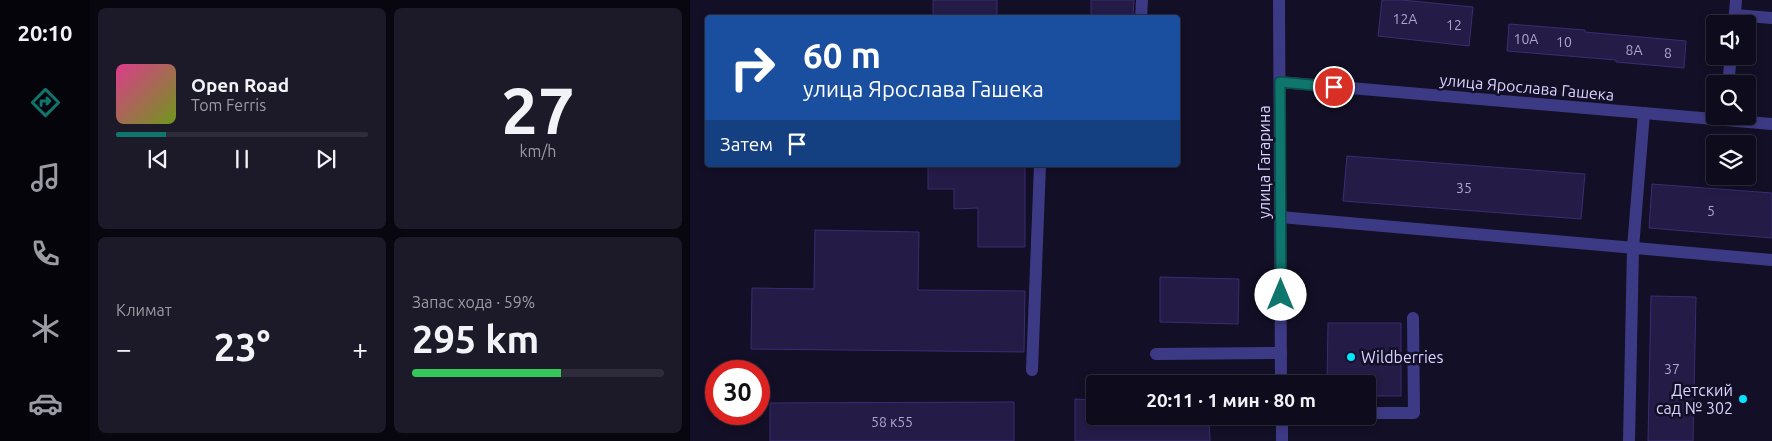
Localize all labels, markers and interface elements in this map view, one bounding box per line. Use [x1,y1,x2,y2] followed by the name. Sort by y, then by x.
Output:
[1393,11,1417,27] house number: 12А
[1706,15,1756,185] map controls
[1706,15,1756,65] button: sound
[1446,17,1462,33] house number: 12
[17,20,73,45] text: 20:10
[1514,31,1538,47] house number: 10А
[1556,34,1572,50] house number: 10
[720,35,785,100] icon: right
[803,35,881,75] text: 60 m
[1626,42,1643,58] house number: 8А
[1664,45,1672,61] house number: 8
[1313,66,1355,108] pin
[1439,70,1615,104] street label: улица Ярослава Гашека
[501,73,575,146] text: 27
[1320,73,1348,101] icon: arrive
[191,74,289,96] text: Open Road
[1706,75,1756,125] button: search
[803,76,1044,101] text: улица Ярослава Гашека
[28,85,63,120] icon: directions
[191,96,266,114] text: Tom Ferris
[1255,105,1273,219] street label: улица Гагарина
[783,130,811,158] icon: arrive
[720,133,773,155] text: Затем
[1706,135,1756,185] button: layers
[520,142,556,160] text: km/h
[144,145,172,173] icon: previous
[228,145,256,173] icon: pause
[312,145,340,173] icon: next
[28,160,63,195] icon: music
[1456,180,1472,196] house number: 35
[1707,203,1715,219] house number: 5
[28,236,63,271] icon: phone
[1254,268,1306,320] position arrow
[412,293,535,311] text: Запас хода · 59%
[116,301,172,319] text: Климат
[28,311,63,346] icon: climate
[412,318,539,360] text: 295 km
[214,326,270,368] text: 23°
[116,333,132,364] text: −
[352,333,368,364] text: +
[1361,348,1444,366] place label: Wildberries
[1345,351,1357,363] marker: Wildberries
[705,360,770,425] speed limit sign: 30
[1664,361,1680,377] house number: 37
[1656,381,1733,417] place label: Детский сад № 302
[28,386,63,421] icon: car
[1146,389,1316,411] text: 20:11 · 1 мин · 80 m
[1737,393,1749,405] marker: Детский сад № 302
[871,414,913,430] house number: 58 к55

